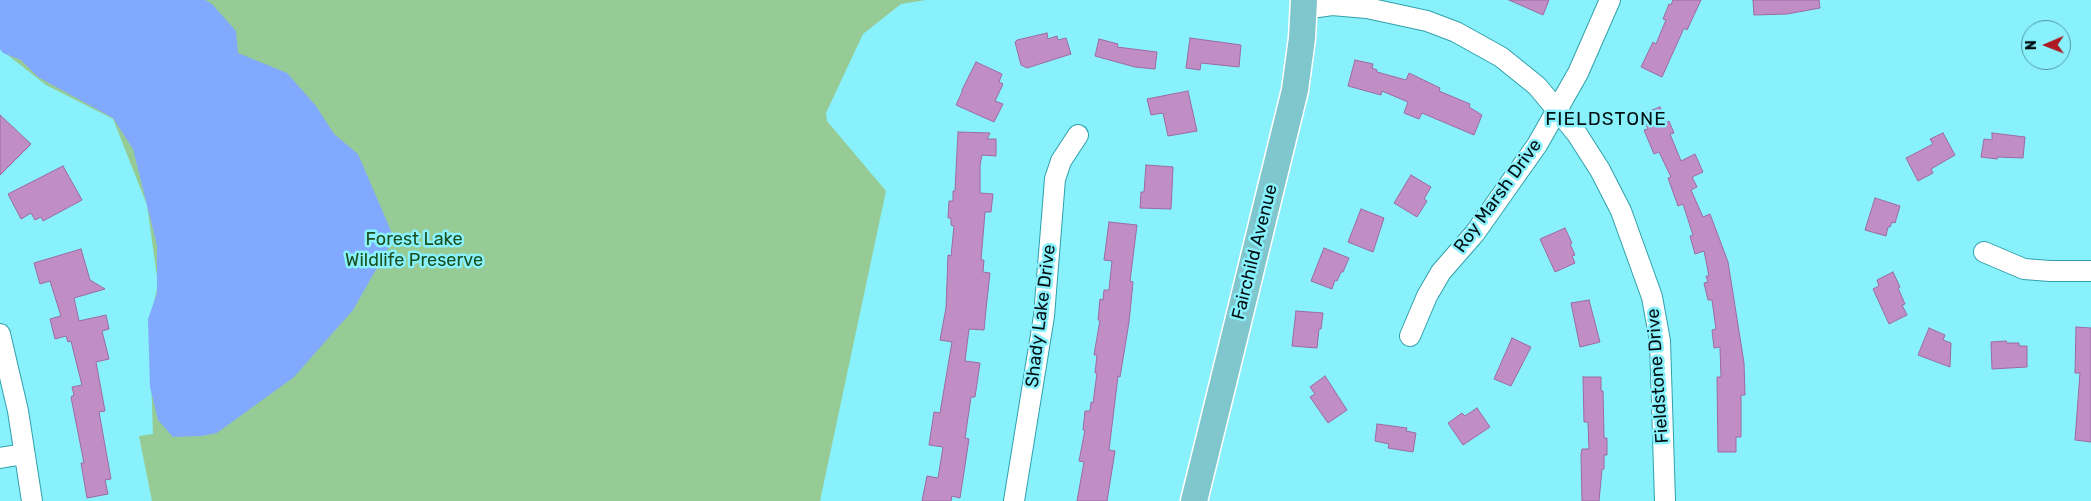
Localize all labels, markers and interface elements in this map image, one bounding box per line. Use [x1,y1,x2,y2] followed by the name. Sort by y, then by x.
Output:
[2021,20,2071,70] north arrow
[2023,40,2040,50] text: N
[1544,109,1668,131] district label: FIELDSTONE
[1450,135,1546,257] street label: Roy Marsh Drive
[1228,182,1282,322] street label: Fairchild Avenue
[345,229,483,272] park label: Forest Lake Wildlife Preserve
[1022,243,1060,389] street label: Shady Lake Drive
[1643,308,1673,444] street label: Fieldstone Drive

